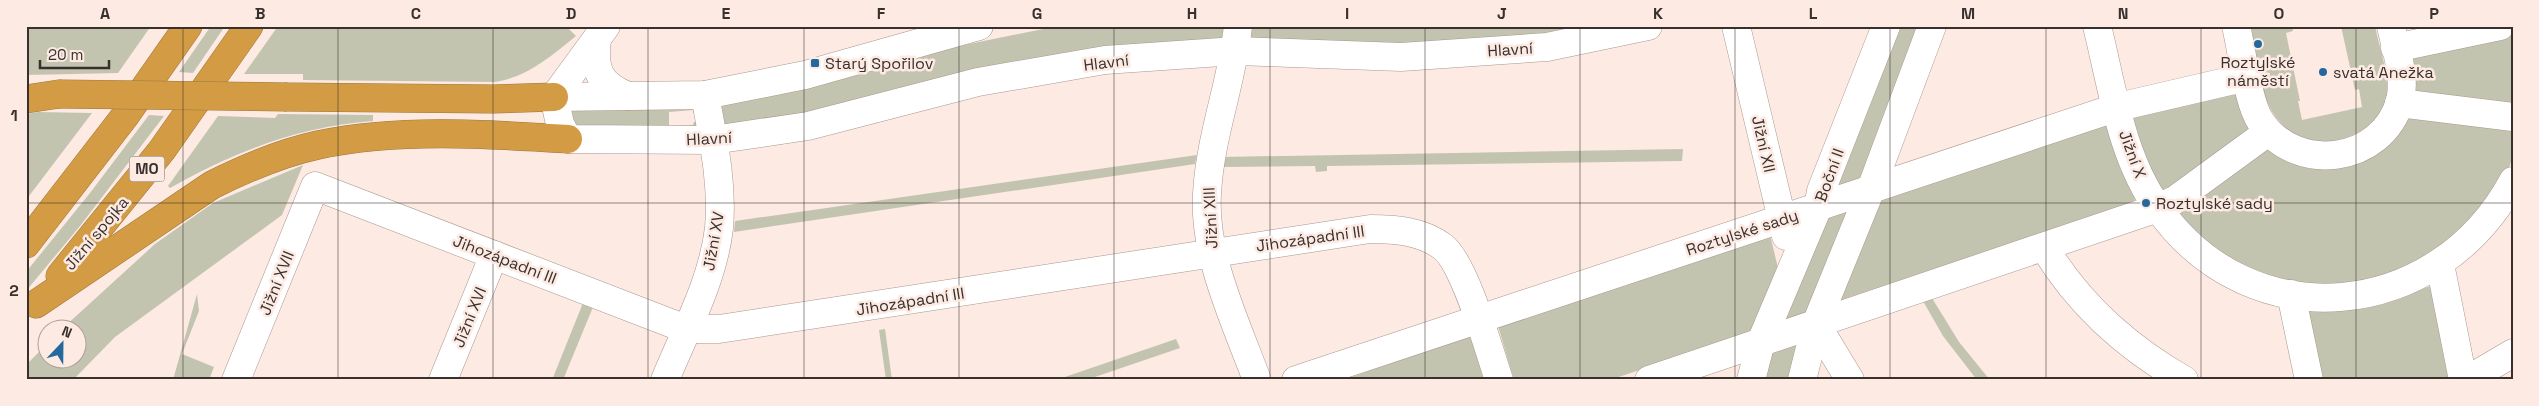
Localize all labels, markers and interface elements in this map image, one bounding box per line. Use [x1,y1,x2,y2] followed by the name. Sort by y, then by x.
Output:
[100,3,110,24] text: A
[255,3,265,24] text: B
[411,3,421,24] text: C
[566,3,576,24] text: D
[722,3,731,24] text: E
[877,3,886,24] text: F
[1032,3,1042,24] text: G
[1187,3,1197,24] text: H
[1345,3,1349,24] text: I
[1497,3,1507,24] text: J
[1653,3,1663,24] text: K
[1809,3,1818,24] text: L
[1961,3,1975,24] text: M
[2118,3,2128,24] text: N
[2274,3,2285,24] text: O
[2429,3,2439,24] text: P
[1487,37,1534,62] street label: Hlavní
[40,38,109,70] scale bar
[2252,38,2264,50] marker: Roztylské náměstí
[48,45,83,64] text: 20 m
[1082,49,1130,76] street label: Hlavní
[2220,52,2296,91] place label: Roztylské náměstí
[825,53,934,74] place label: Starý Spořilov
[809,57,821,69] marker: Starý Spořilov
[2333,62,2434,83] place label: svatá Anežka
[2317,66,2329,78] marker: svatá Anežka
[10,105,18,126] text: 1
[1747,114,1780,175] street label: Jižní XII
[686,127,732,150] street label: Hlavní
[2114,127,2151,181] street label: Jižní X
[1810,145,1849,205] street label: Boční II
[130,156,164,182] road number: MO
[1198,187,1223,249] street label: Jižní XIII
[59,192,133,274] street label: Jižní spojka
[2156,193,2273,214] place label: Roztylské sady
[2140,197,2152,209] marker: Roztylské sady
[1683,204,1801,261] street label: Roztylské sady
[698,210,729,272] street label: Jižní XV
[1254,220,1366,257] street label: Jihozápadní III
[450,230,560,289] street label: Jihozápadní III
[254,248,299,318] street label: Jižní XVII
[9,280,19,301] text: 2
[854,283,966,320] street label: Jihozápadní III
[448,284,491,351] street label: Jižní XVI
[38,318,88,368] north arrow
[59,322,75,342] text: N

